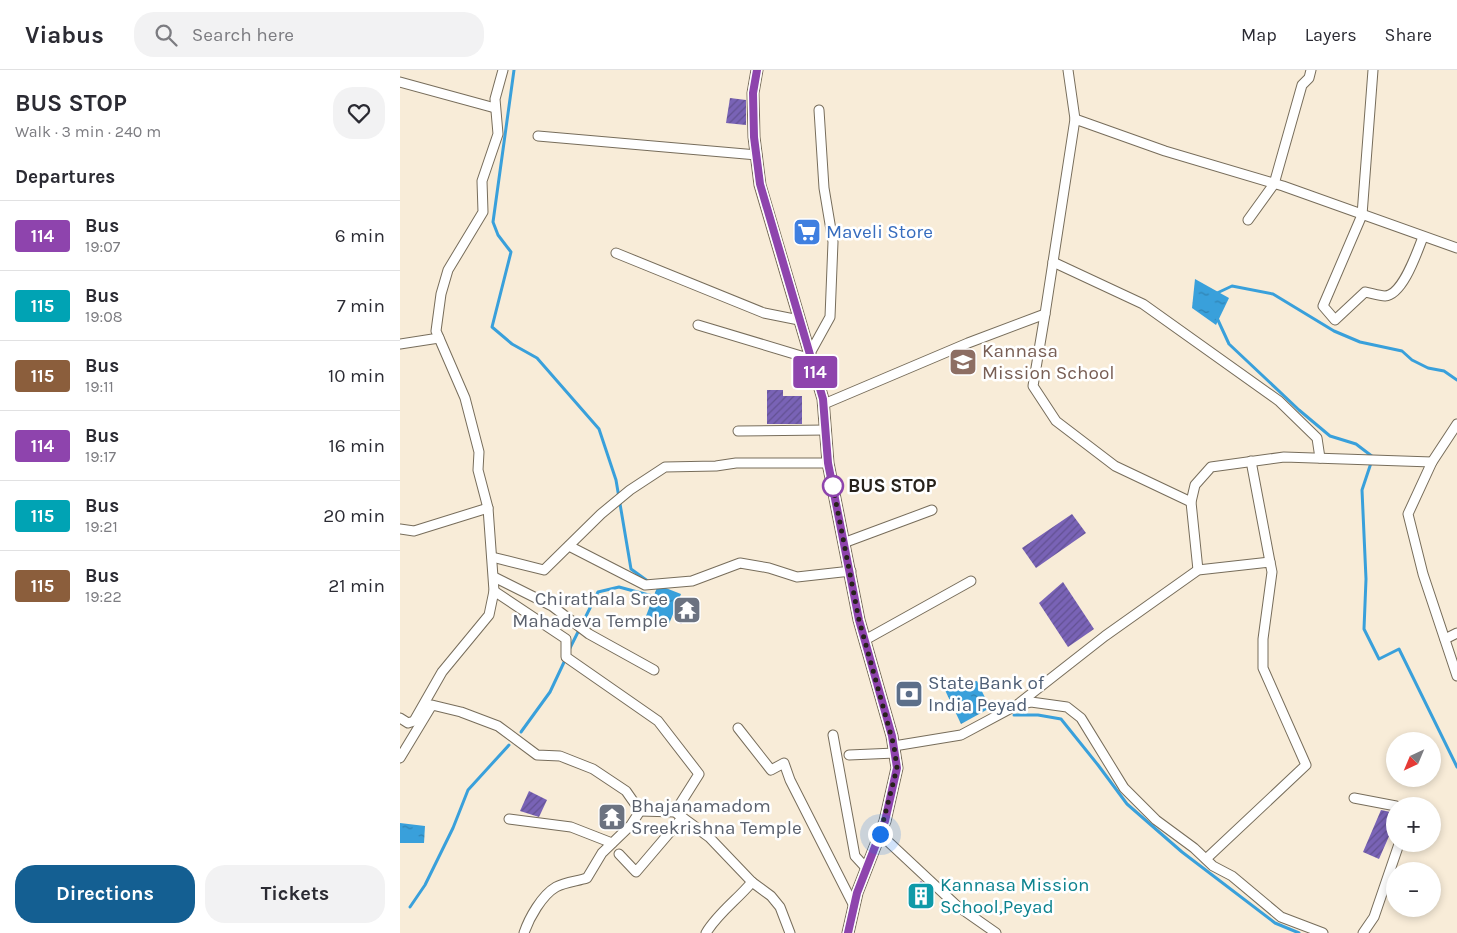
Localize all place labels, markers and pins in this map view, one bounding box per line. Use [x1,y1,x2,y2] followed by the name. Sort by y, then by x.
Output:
[792,217,822,247] supermarket icon: Maveli Store
[826,221,933,243] place label: Maveli Store
[982,340,1115,384] place label: Kannasa Mission School
[948,347,978,377] school or university icon: Kannasa Mission School
[822,475,844,497] marker: BUS STOP
[848,475,937,497] place label: BUS STOP
[512,588,668,632] place label: Chirathala Sree Mahadeva Temple
[672,595,702,625] temple icon: Chirathala Sree Mahadeva Temple
[928,672,1045,716] place label: State Bank of India Peyad
[894,679,924,709] bank icon: State Bank of India Peyad
[631,795,802,839] place label: Bhajanamadom Sreekrishna Temple
[597,802,627,832] temple icon: Bhajanamadom Sreekrishna Temple
[940,874,1090,918] place label: Kannasa Mission School,Peyad
[906,881,936,911] building icon: Kannasa Mission School,Peyad

